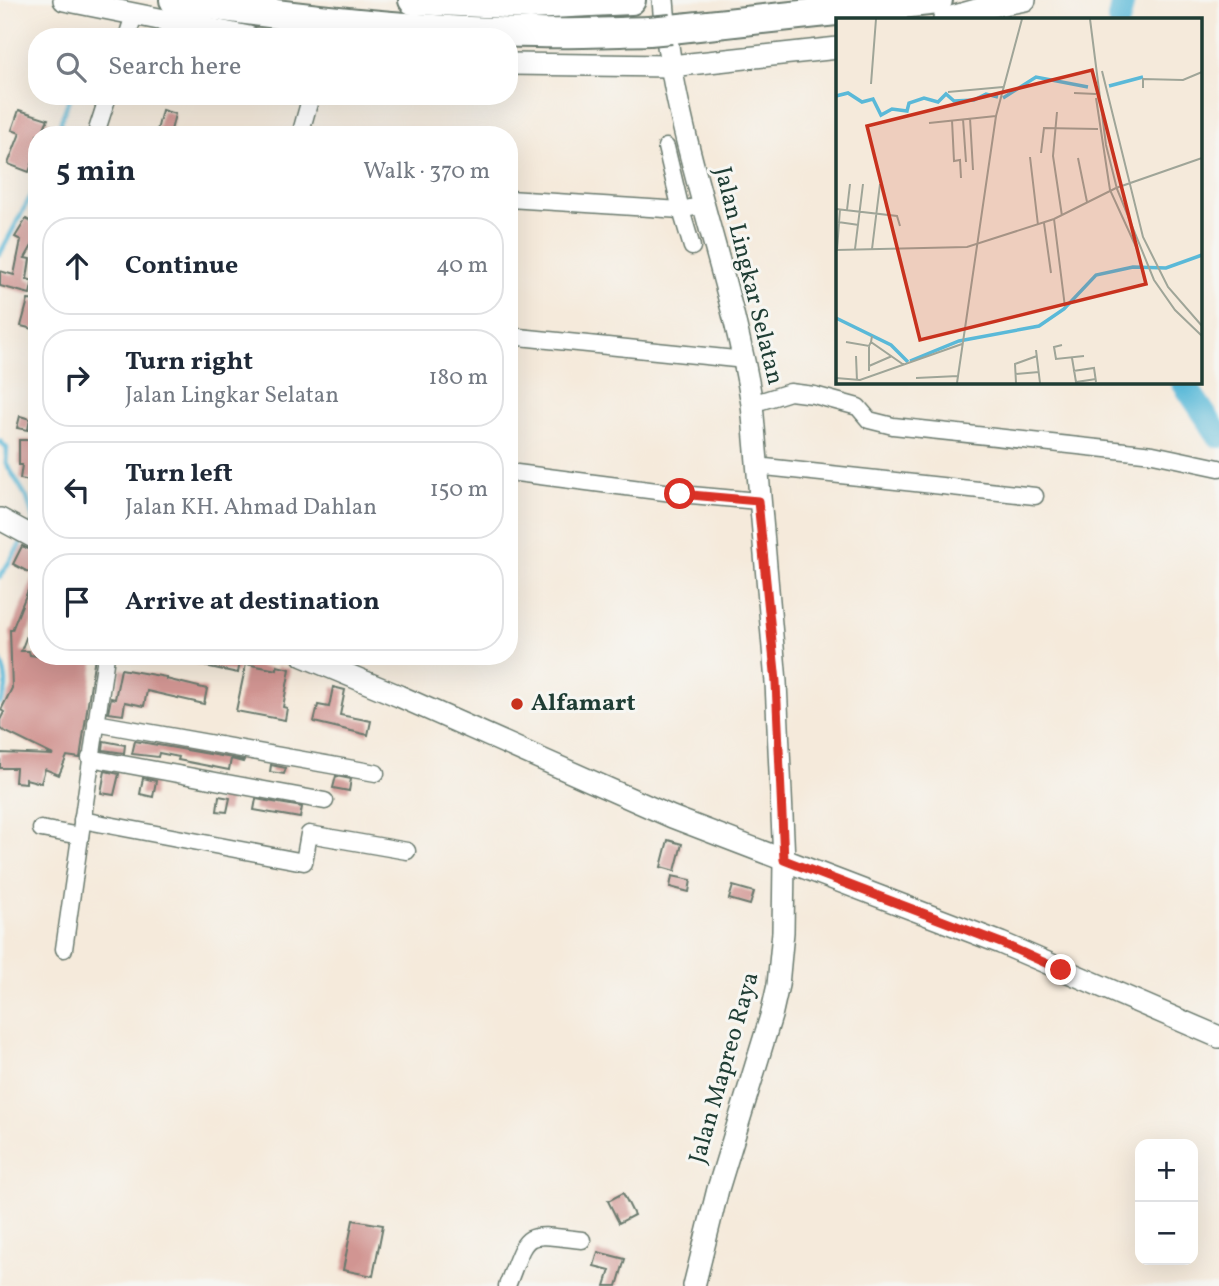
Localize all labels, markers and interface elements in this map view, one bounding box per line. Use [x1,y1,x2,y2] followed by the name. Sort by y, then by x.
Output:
[836,18,1202,383] inset map
[28,28,518,105] search box
[52,48,90,86] icon: search
[108,49,241,85] text: Search here
[56,151,136,193] text: 5 min
[363,156,490,188] text: Walk · 370 m
[704,164,792,388] street label: Jalan Lingkar Selatan
[58,247,96,285] icon: ahead
[125,248,238,284] text: Continue
[436,250,488,282] text: 40 m
[125,344,253,380] text: Turn right
[58,359,96,397] icon: right
[429,362,488,394] text: 180 m
[125,380,339,412] text: Jalan Lingkar Selatan
[125,456,233,492] text: Turn left
[58,471,96,509] icon: left
[430,474,488,506] text: 150 m
[664,478,695,509] route start
[125,492,377,524] text: Jalan KH. Ahmad Dahlan
[58,583,96,621] icon: arrive
[125,584,380,620] text: Arrive at destination
[531,687,636,721] place label: Alfamart
[509,696,525,712] marker: Alfamart
[1045,954,1076,985] route end
[681,968,769,1168] street label: Jalan Mapreo Raya
[1135,1139,1198,1265] map controls
[1135,1139,1198,1202] button: +
[1135,1202,1198,1265] button: −

